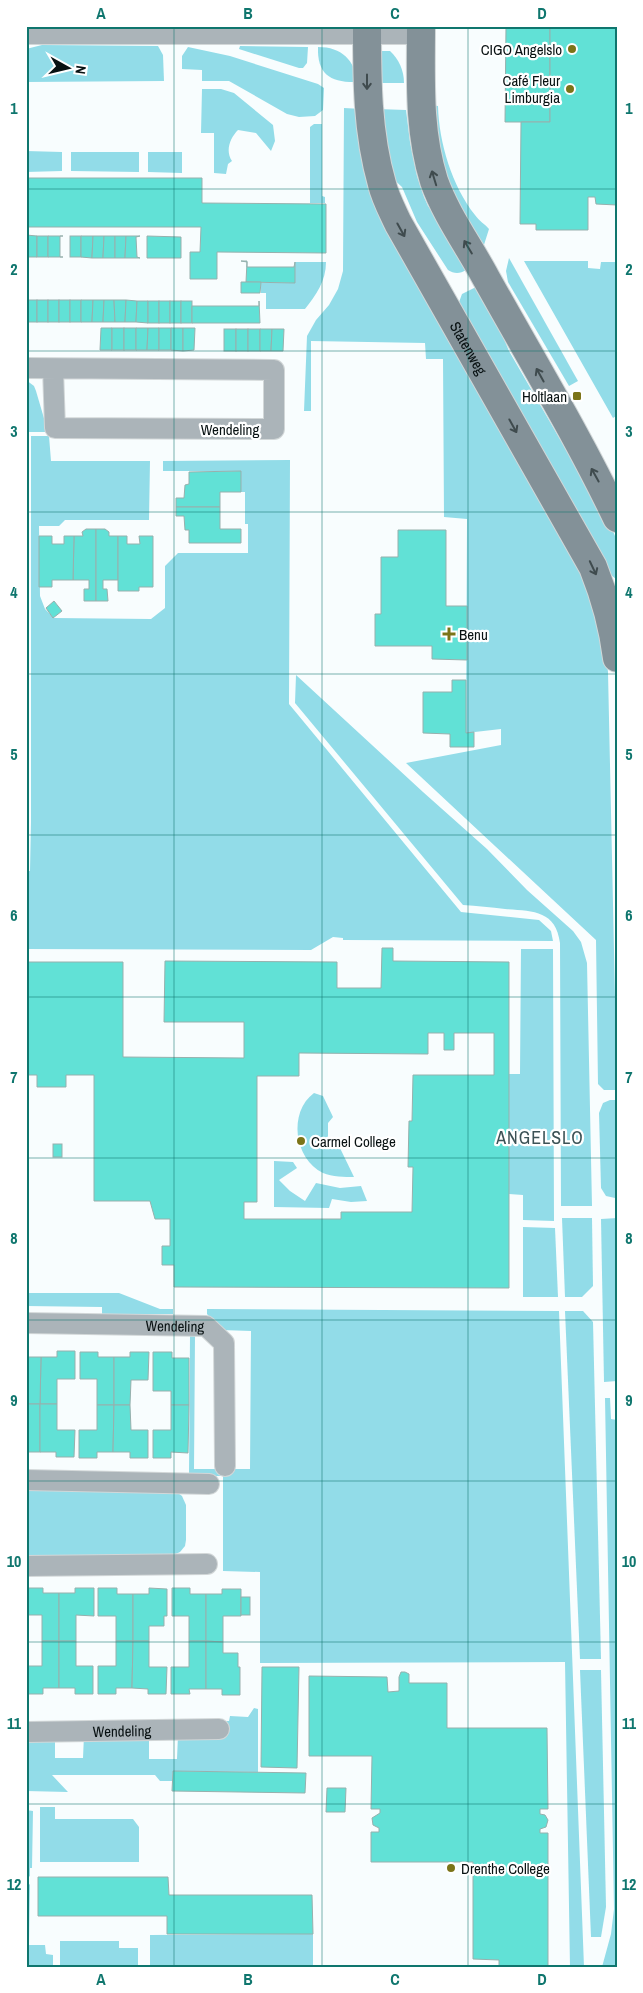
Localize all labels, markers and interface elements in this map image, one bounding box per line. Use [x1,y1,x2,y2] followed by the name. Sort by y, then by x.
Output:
[96,2,106,24] text: A
[243,2,253,24] text: B
[390,2,400,24] text: C
[537,2,547,24] text: D
[481,39,562,60] place label: CIGO Angelslo
[42,42,92,92] north arrow
[566,43,578,55] marker: CIGO Angelslo
[71,64,90,75] text: N
[503,70,560,108] place label: Café Fleur Limburgia
[362,73,372,89] one-way arrow
[564,83,576,95] marker: Café Fleur Limburgia
[10,97,18,119] text: 1
[625,97,633,119] text: 1
[429,170,439,186] one-way arrow
[397,222,407,236] one-way arrow
[463,241,473,255] one-way arrow
[10,258,18,280] text: 2
[625,258,633,280] text: 2
[445,317,492,378] street label: Statenweg
[535,367,545,382] one-way arrow
[522,386,567,407] place label: Holtlaan
[571,390,583,402] marker: Holtlaan
[509,418,519,433] one-way arrow
[201,419,259,440] street label: Wendeling
[10,420,18,442] text: 3
[625,420,633,442] text: 3
[590,467,600,482] one-way arrow
[588,560,598,575] one-way arrow
[10,581,18,603] text: 4
[625,581,633,603] text: 4
[459,624,488,645] place label: Benu
[443,628,455,640] marker: Benu
[10,743,18,765] text: 5
[625,743,633,765] text: 5
[10,904,18,926] text: 6
[625,904,633,926] text: 6
[10,1066,18,1088] text: 7
[625,1066,633,1088] text: 7
[495,1125,584,1150] district label: ANGELSLO
[311,1131,396,1152] place label: Carmel College
[295,1135,307,1147] marker: Carmel College
[10,1227,18,1249] text: 8
[625,1227,633,1249] text: 8
[145,1314,205,1336] street label: Wendeling
[10,1389,18,1411] text: 9
[625,1389,633,1411] text: 9
[7,1550,21,1572] text: 10
[622,1550,636,1572] text: 10
[7,1712,22,1734] text: 11
[622,1712,637,1734] text: 11
[93,1720,152,1741] street label: Wendeling
[461,1858,550,1879] place label: Drenthe College
[445,1862,457,1874] marker: Drenthe College
[7,1873,21,1895] text: 12
[622,1873,636,1895] text: 12
[96,1968,106,1990] text: A
[243,1968,253,1990] text: B
[390,1968,400,1990] text: C
[537,1968,547,1990] text: D

